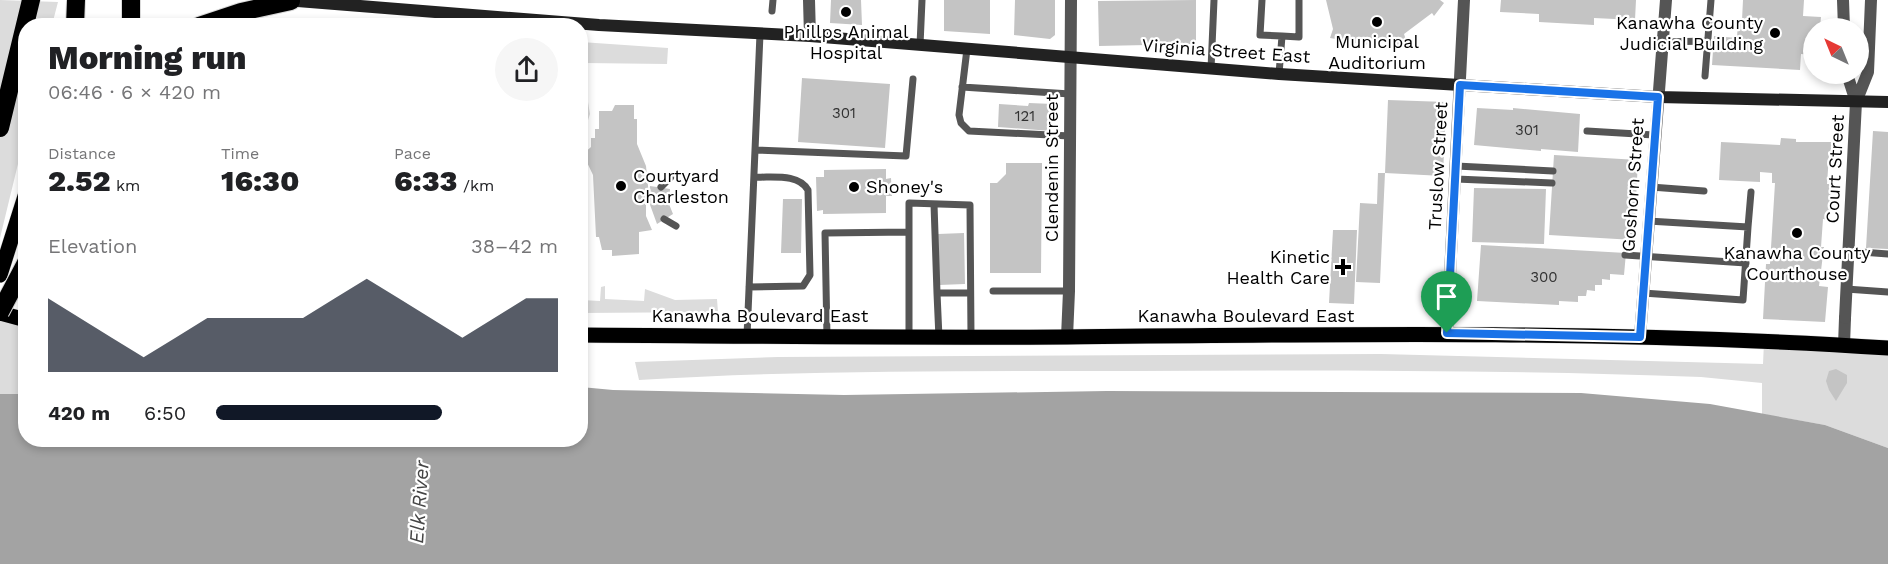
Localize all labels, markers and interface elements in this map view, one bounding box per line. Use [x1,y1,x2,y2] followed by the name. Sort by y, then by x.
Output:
[839,5,853,19] marker: Phillps Animal Hospital
[1616,12,1764,54] place label: Kanawha County Judicial Building
[1370,15,1384,29] marker: Municipal Auditorium
[1803,18,1869,84] north arrow
[1803,18,1869,84] map controls
[784,21,909,63] place label: Phillps Animal Hospital
[1768,26,1782,40] marker: Kanawha County Judicial Building
[1328,31,1426,73] place label: Municipal Auditorium
[1141,34,1311,67] street label: Virginia Street East
[48,38,247,77] text: Morning run
[495,38,558,101] button: share
[48,80,221,104] text: 06:46 · 6 × 420 m
[1041,93,1062,242] street label: Clendenin Street
[1424,101,1451,231] street label: Truslow Street
[832,104,856,122] house number: 301
[1015,107,1035,125] house number: 121
[1821,114,1848,224] street label: Court Street
[1617,117,1648,253] street label: Goshorn Street
[1515,121,1539,139] house number: 301
[48,144,116,163] text: Distance
[221,144,259,163] text: Time
[394,144,431,163] text: Pace
[48,163,111,198] text: 2.52
[221,163,300,198] text: 16:30
[394,163,458,198] text: 6:33
[633,165,729,207] place label: Courtyard Charleston
[111,176,140,195] text: km
[458,176,494,195] text: /km
[866,176,943,197] place label: Shoney's
[614,179,628,193] marker: Courtyard Charleston
[847,180,861,194] marker: Shoney's
[1790,226,1804,240] marker: Kanawha County Courthouse
[48,234,137,258] text: Elevation
[471,234,558,258] text: 38–42 m
[1723,242,1871,284] place label: Kanawha County Courthouse
[1226,246,1330,288] place label: Kinetic Health Care
[1334,258,1352,276] marker: Kinetic Health Care
[1530,268,1558,286] house number: 300
[1421,271,1472,333] pin
[1430,280,1463,313] icon: arrive
[652,305,869,326] street label: Kanawha Boulevard East
[1138,305,1355,326] street label: Kanawha Boulevard East
[48,401,110,425] text: 420 m
[144,401,186,425] text: 6:50
[404,459,434,544] water label: Elk River

